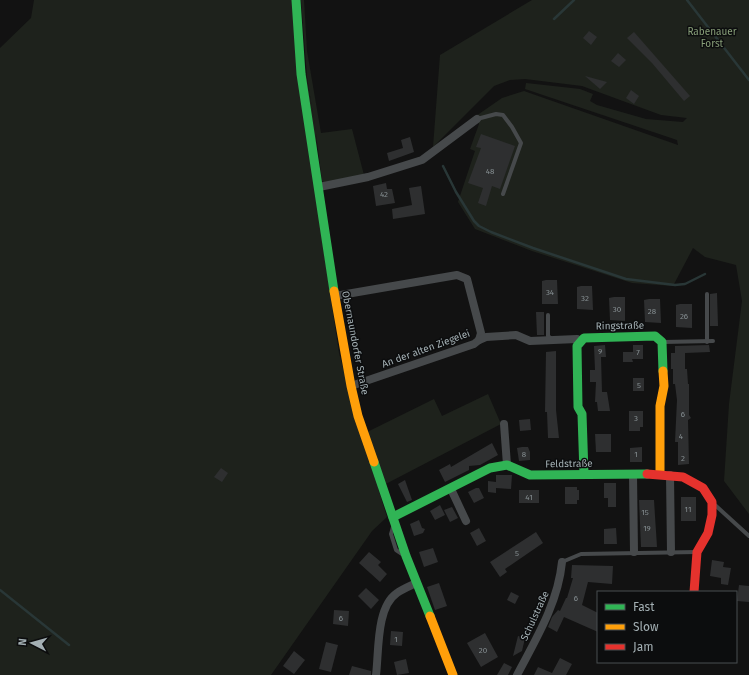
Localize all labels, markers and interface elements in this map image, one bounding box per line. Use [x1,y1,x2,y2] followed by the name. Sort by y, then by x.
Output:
[687,26,737,50] park label: Rabenauer Forst
[486,167,495,176] house number: 48
[380,190,388,199] house number: 42
[546,288,555,297] house number: 34
[339,290,371,396] street label: Obernaundorfer Straße
[581,294,589,303] house number: 32
[613,305,622,314] house number: 30
[648,307,657,316] house number: 28
[680,312,688,321] house number: 26
[596,320,644,332] street label: Ringstraße
[380,327,472,371] street label: An der alten Ziegelei
[598,347,602,356] house number: 9
[636,348,640,357] house number: 7
[637,381,641,390] house number: 5
[681,410,685,419] house number: 6
[634,414,638,423] house number: 3
[679,432,684,441] house number: 4
[522,450,527,459] house number: 8
[634,450,638,459] house number: 1
[681,454,685,463] house number: 2
[545,458,593,470] street label: Feldstraße
[525,493,533,502] house number: 41
[685,505,691,514] house number: 11
[641,508,649,517] house number: 15
[643,524,651,533] house number: 19
[515,549,519,558] house number: 5
[518,589,552,643] street label: Schulstraße
[597,591,737,663] legend
[574,594,578,603] house number: 6
[633,600,655,614] text: Fast
[339,614,343,623] house number: 6
[633,620,659,634] text: Slow
[12,623,52,663] north arrow
[394,635,398,644] house number: 1
[16,638,29,646] text: N
[633,640,653,654] text: Jam
[479,646,488,655] house number: 20

